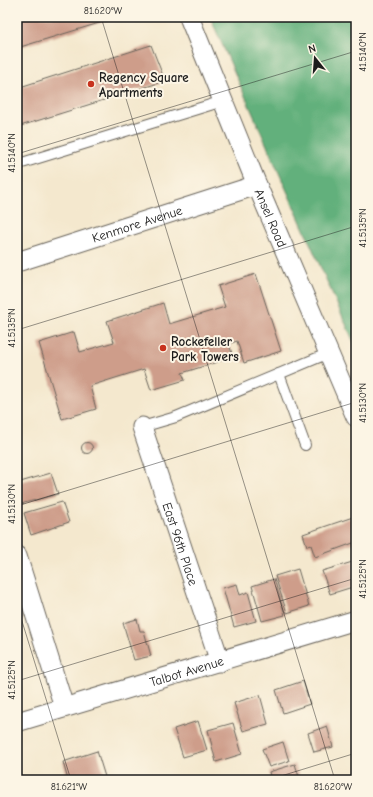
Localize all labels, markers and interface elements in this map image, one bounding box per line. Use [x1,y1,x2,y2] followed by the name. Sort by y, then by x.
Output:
[84,5,123,17] text: 81.620°W
[357,32,369,72] text: 41.5140°N
[295,38,335,78] north arrow
[307,42,318,56] text: N
[99,70,189,100] place label: Regency Square Apartments
[86,79,96,89] marker: Regency Square Apartments
[6,133,18,173] text: 41.5140°N
[252,186,290,249] street label: Ansel Road
[90,202,185,245] street label: Kenmore Avenue
[357,208,369,248] text: 41.5135°N
[6,308,18,348] text: 41.5135°N
[171,334,239,364] place label: Rockefeller Park Towers
[158,343,168,353] marker: Rockefeller Park Towers
[357,383,369,423] text: 41.5130°N
[6,484,18,524] text: 41.5130°N
[160,500,202,588] street label: East 96th Place
[357,559,369,599] text: 41.5125°N
[148,653,226,689] street label: Talbot Avenue
[6,660,18,700] text: 41.5125°N
[51,781,88,793] text: 81.621°W
[314,781,353,793] text: 81.620°W

